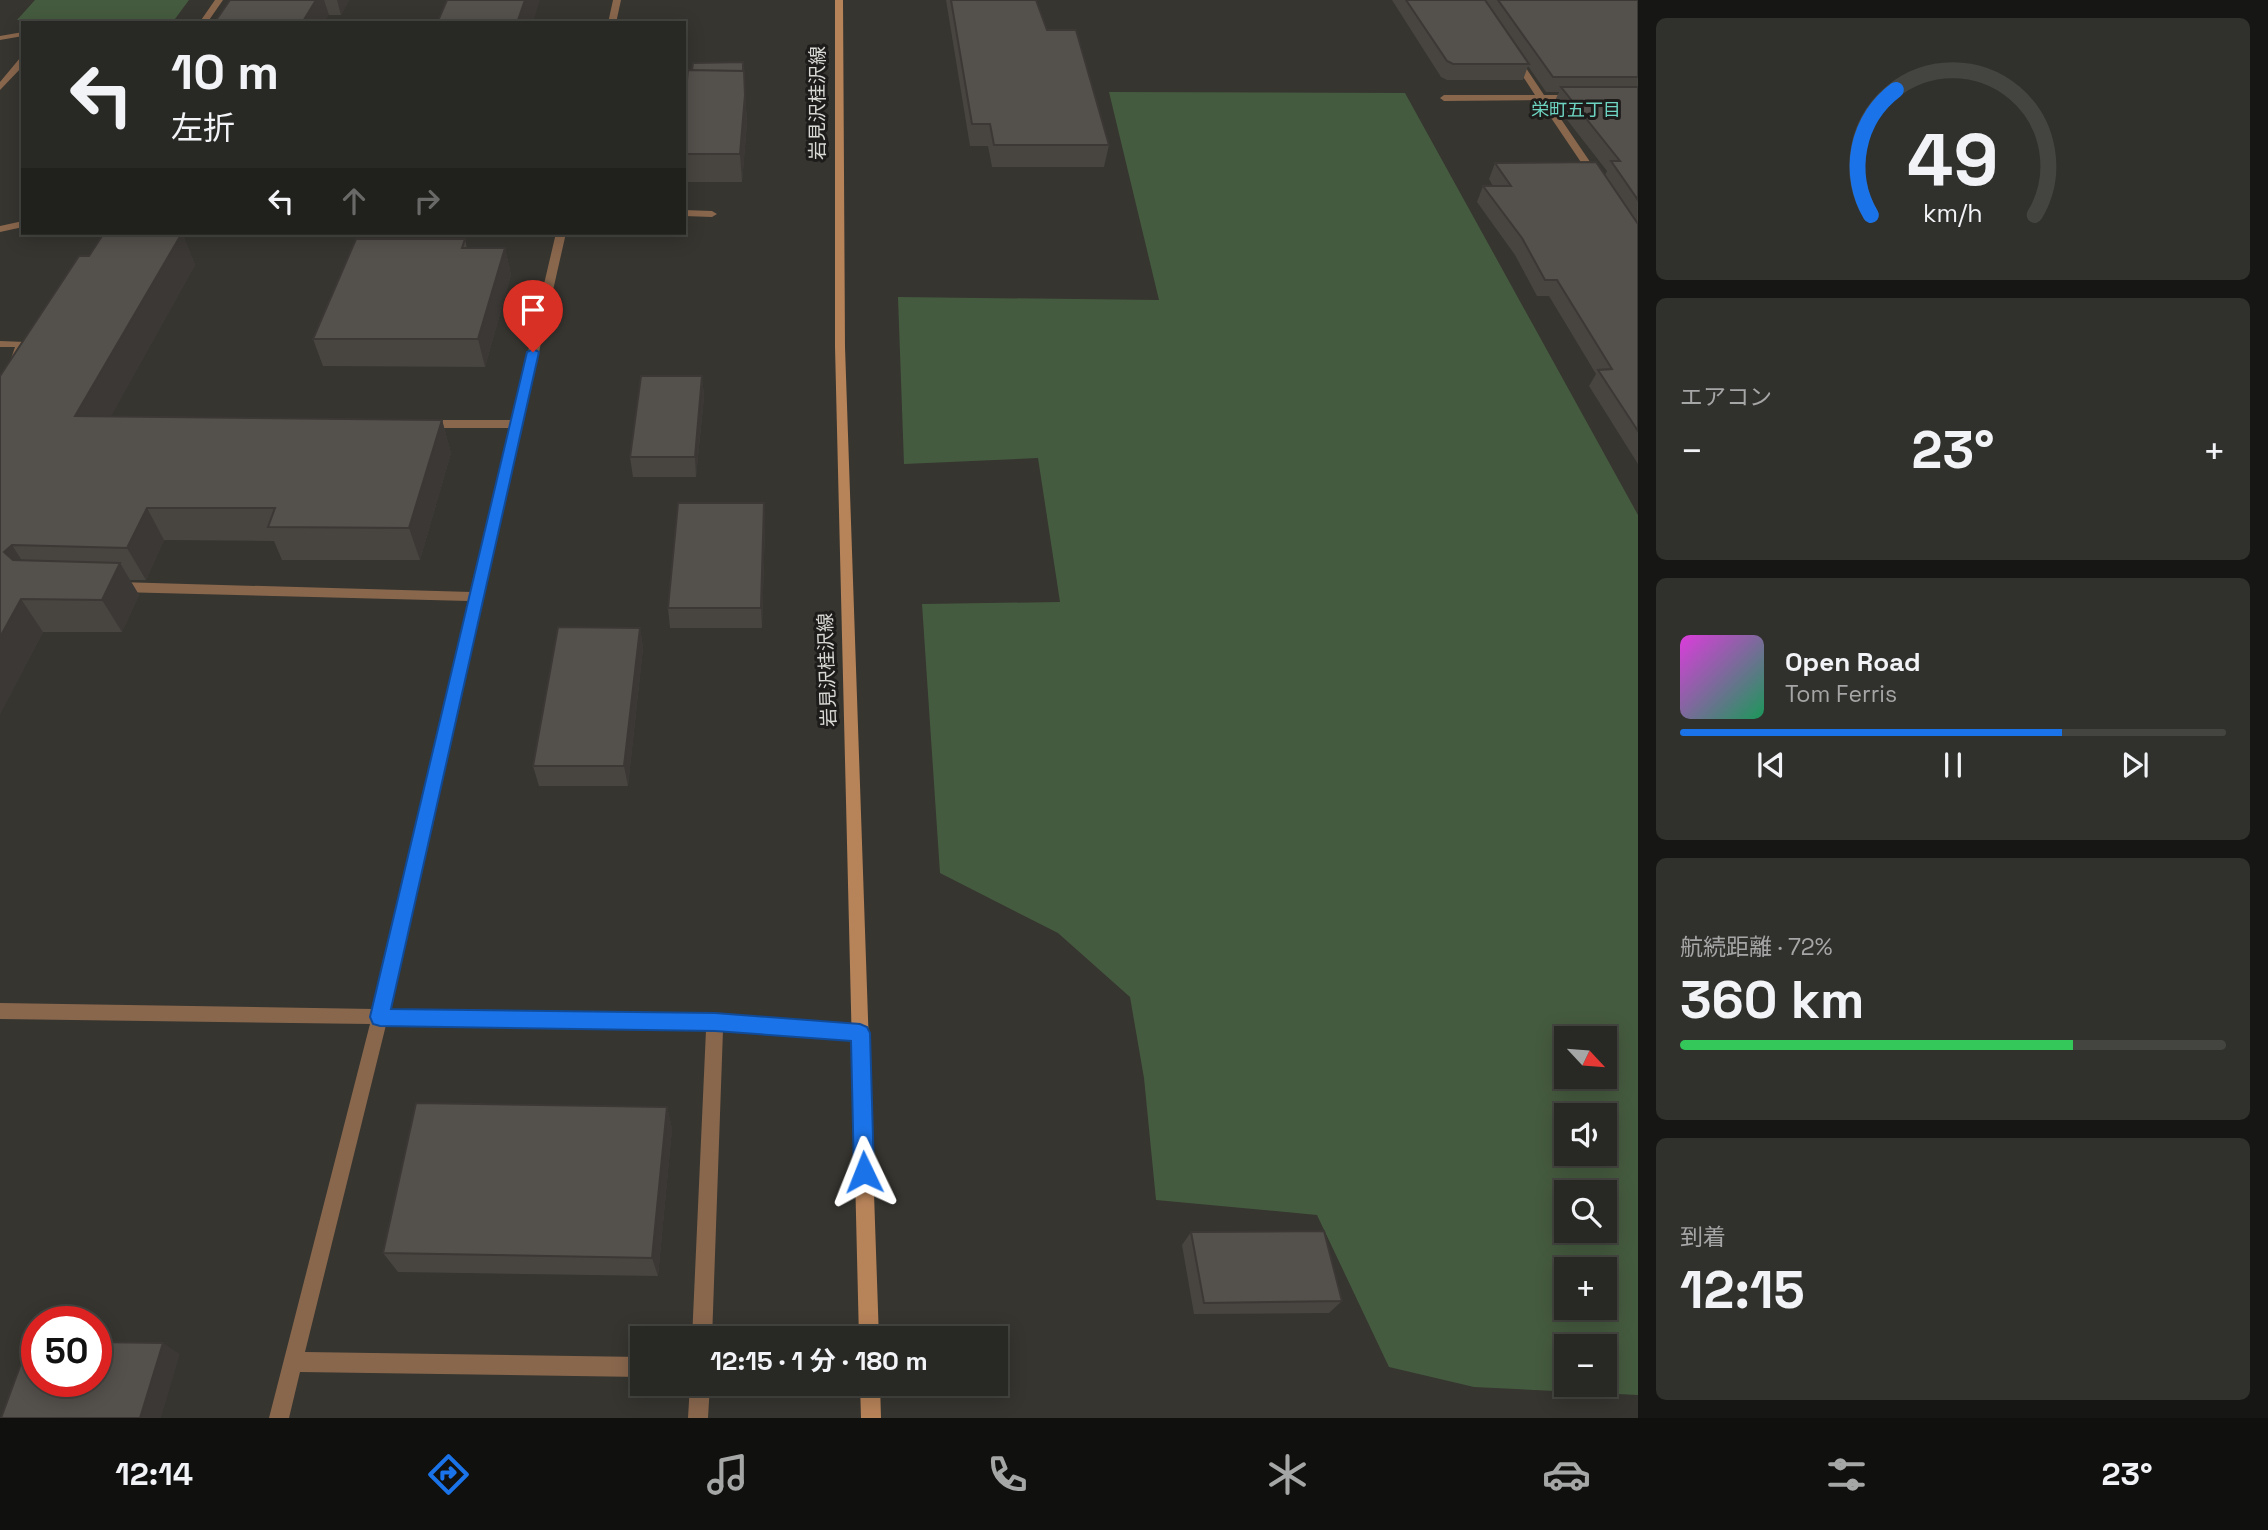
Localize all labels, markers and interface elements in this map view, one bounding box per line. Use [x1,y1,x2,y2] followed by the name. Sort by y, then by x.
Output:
[171,41,279,103] text: 10 m
[805,46,830,160] street label: 岩見沢桂沢線
[56,49,147,140] icon: left
[1531,98,1621,121] district label: 栄町五丁目
[171,108,235,148] text: 左折
[1907,113,1999,206] text: 49
[262,182,300,220] icon: left
[335,182,373,220] icon: ahead
[408,182,446,220] icon: right
[1923,197,1983,229] text: km/h
[503,280,563,352] pin
[514,291,552,329] icon: arrive
[1680,382,1772,412] text: エアコン
[1912,417,1995,483] text: 23°
[1680,427,1704,475] text: −
[2202,427,2226,475] text: +
[813,613,841,727] street label: 岩見沢桂沢線
[1785,645,1921,679] text: Open Road
[1785,679,1897,709] text: Tom Ferris
[1752,746,1790,784] icon: previous
[1934,746,1972,784] icon: pause
[2116,746,2154,784] icon: next
[1680,932,1833,962] text: 航続距離 · 72%
[1680,967,1864,1033] text: 360 km
[1554,1026,1617,1088] north arrow
[1554,1026,1617,1397] map controls
[1554,1103,1617,1166] button: sound
[827,1135,901,1209] position arrow
[1554,1180,1617,1243] button: search
[1680,1222,1726,1252] text: 到着
[1554,1257,1617,1320] button: +
[1680,1257,1805,1323] text: 12:15
[21,1306,112,1397] speed limit sign: 50
[1554,1334,1617,1397] button: −
[710,1344,928,1378] text: 12:15 · 1 分 · 180 m
[424,1450,473,1499] icon: directions
[703,1450,752,1499] icon: music
[983,1450,1032,1499] icon: phone
[1263,1450,1312,1499] icon: climate
[1542,1450,1591,1499] icon: car
[1822,1450,1871,1499] icon: filters
[115,1454,193,1494] text: 12:14
[2102,1454,2153,1494] text: 23°

